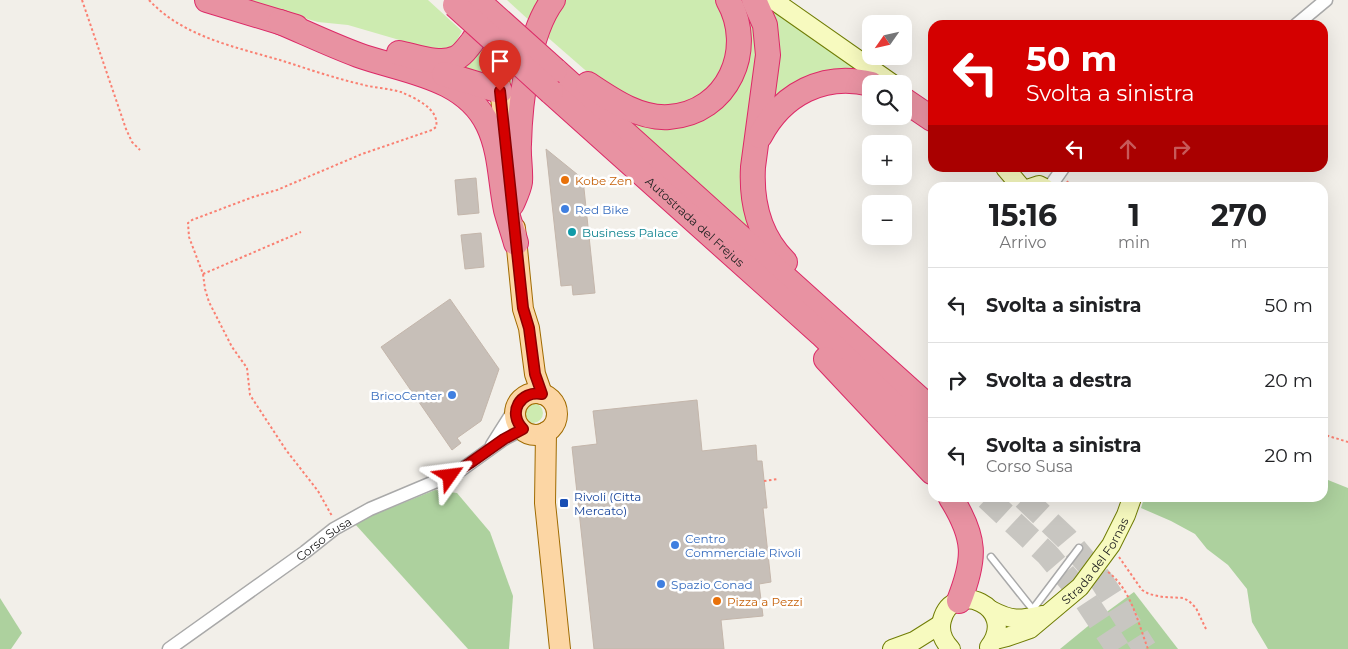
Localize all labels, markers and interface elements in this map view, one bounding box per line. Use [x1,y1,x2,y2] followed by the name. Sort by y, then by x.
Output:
[862,15,912,65] north arrow
[862,15,912,245] map controls
[1026,37,1117,80] text: 50 m
[479,40,521,91] pin
[943,40,1008,105] icon: left
[486,47,514,75] icon: arrive
[862,75,912,125] button: search
[1026,80,1194,107] text: Svolta a sinistra
[862,135,912,185] button: +
[1061,135,1089,163] icon: left
[1114,135,1142,163] icon: ahead
[1167,135,1195,163] icon: right
[575,173,632,188] place label: Kobe Zen
[643,173,748,270] street label: Autostrada del Frejus
[559,174,571,186] marker: Kobe Zen
[862,195,912,245] button: −
[989,197,1057,234] text: 15:16
[1128,197,1140,234] text: 1
[1211,197,1267,234] text: 270
[575,202,629,217] place label: Red Bike
[559,203,571,215] marker: Red Bike
[582,225,678,240] place label: Business Palace
[566,226,578,238] marker: Business Palace
[1000,233,1046,252] text: Arrivo
[1118,233,1150,252] text: min
[1231,233,1248,252] text: m
[943,291,971,319] icon: left
[986,294,1141,317] text: Svolta a sinistra
[1265,294,1313,317] text: 50 m
[943,366,971,394] icon: right
[986,369,1132,392] text: Svolta a destra
[1265,369,1313,392] text: 20 m
[371,388,442,403] place label: BricoCenter
[446,389,458,401] marker: BricoCenter
[986,434,1141,457] text: Svolta a sinistra
[943,441,971,469] icon: left
[1265,444,1313,467] text: 20 m
[423,449,475,501] position arrow
[986,457,1073,476] text: Corso Susa
[574,489,641,518] place label: Rivoli (Citta Mercato)
[558,497,570,509] marker: Rivoli (Citta Mercato)
[293,513,354,564] street label: Corso Susa
[1058,515,1131,607] street label: Strada del Fornas
[685,531,801,560] place label: Centro Commerciale Rivoli
[669,539,681,551] marker: Centro Commerciale Rivoli
[671,577,753,592] place label: Spazio Conad
[655,578,667,590] marker: Spazio Conad
[727,594,803,609] place label: Pizza a Pezzi
[711,595,723,607] marker: Pizza a Pezzi

